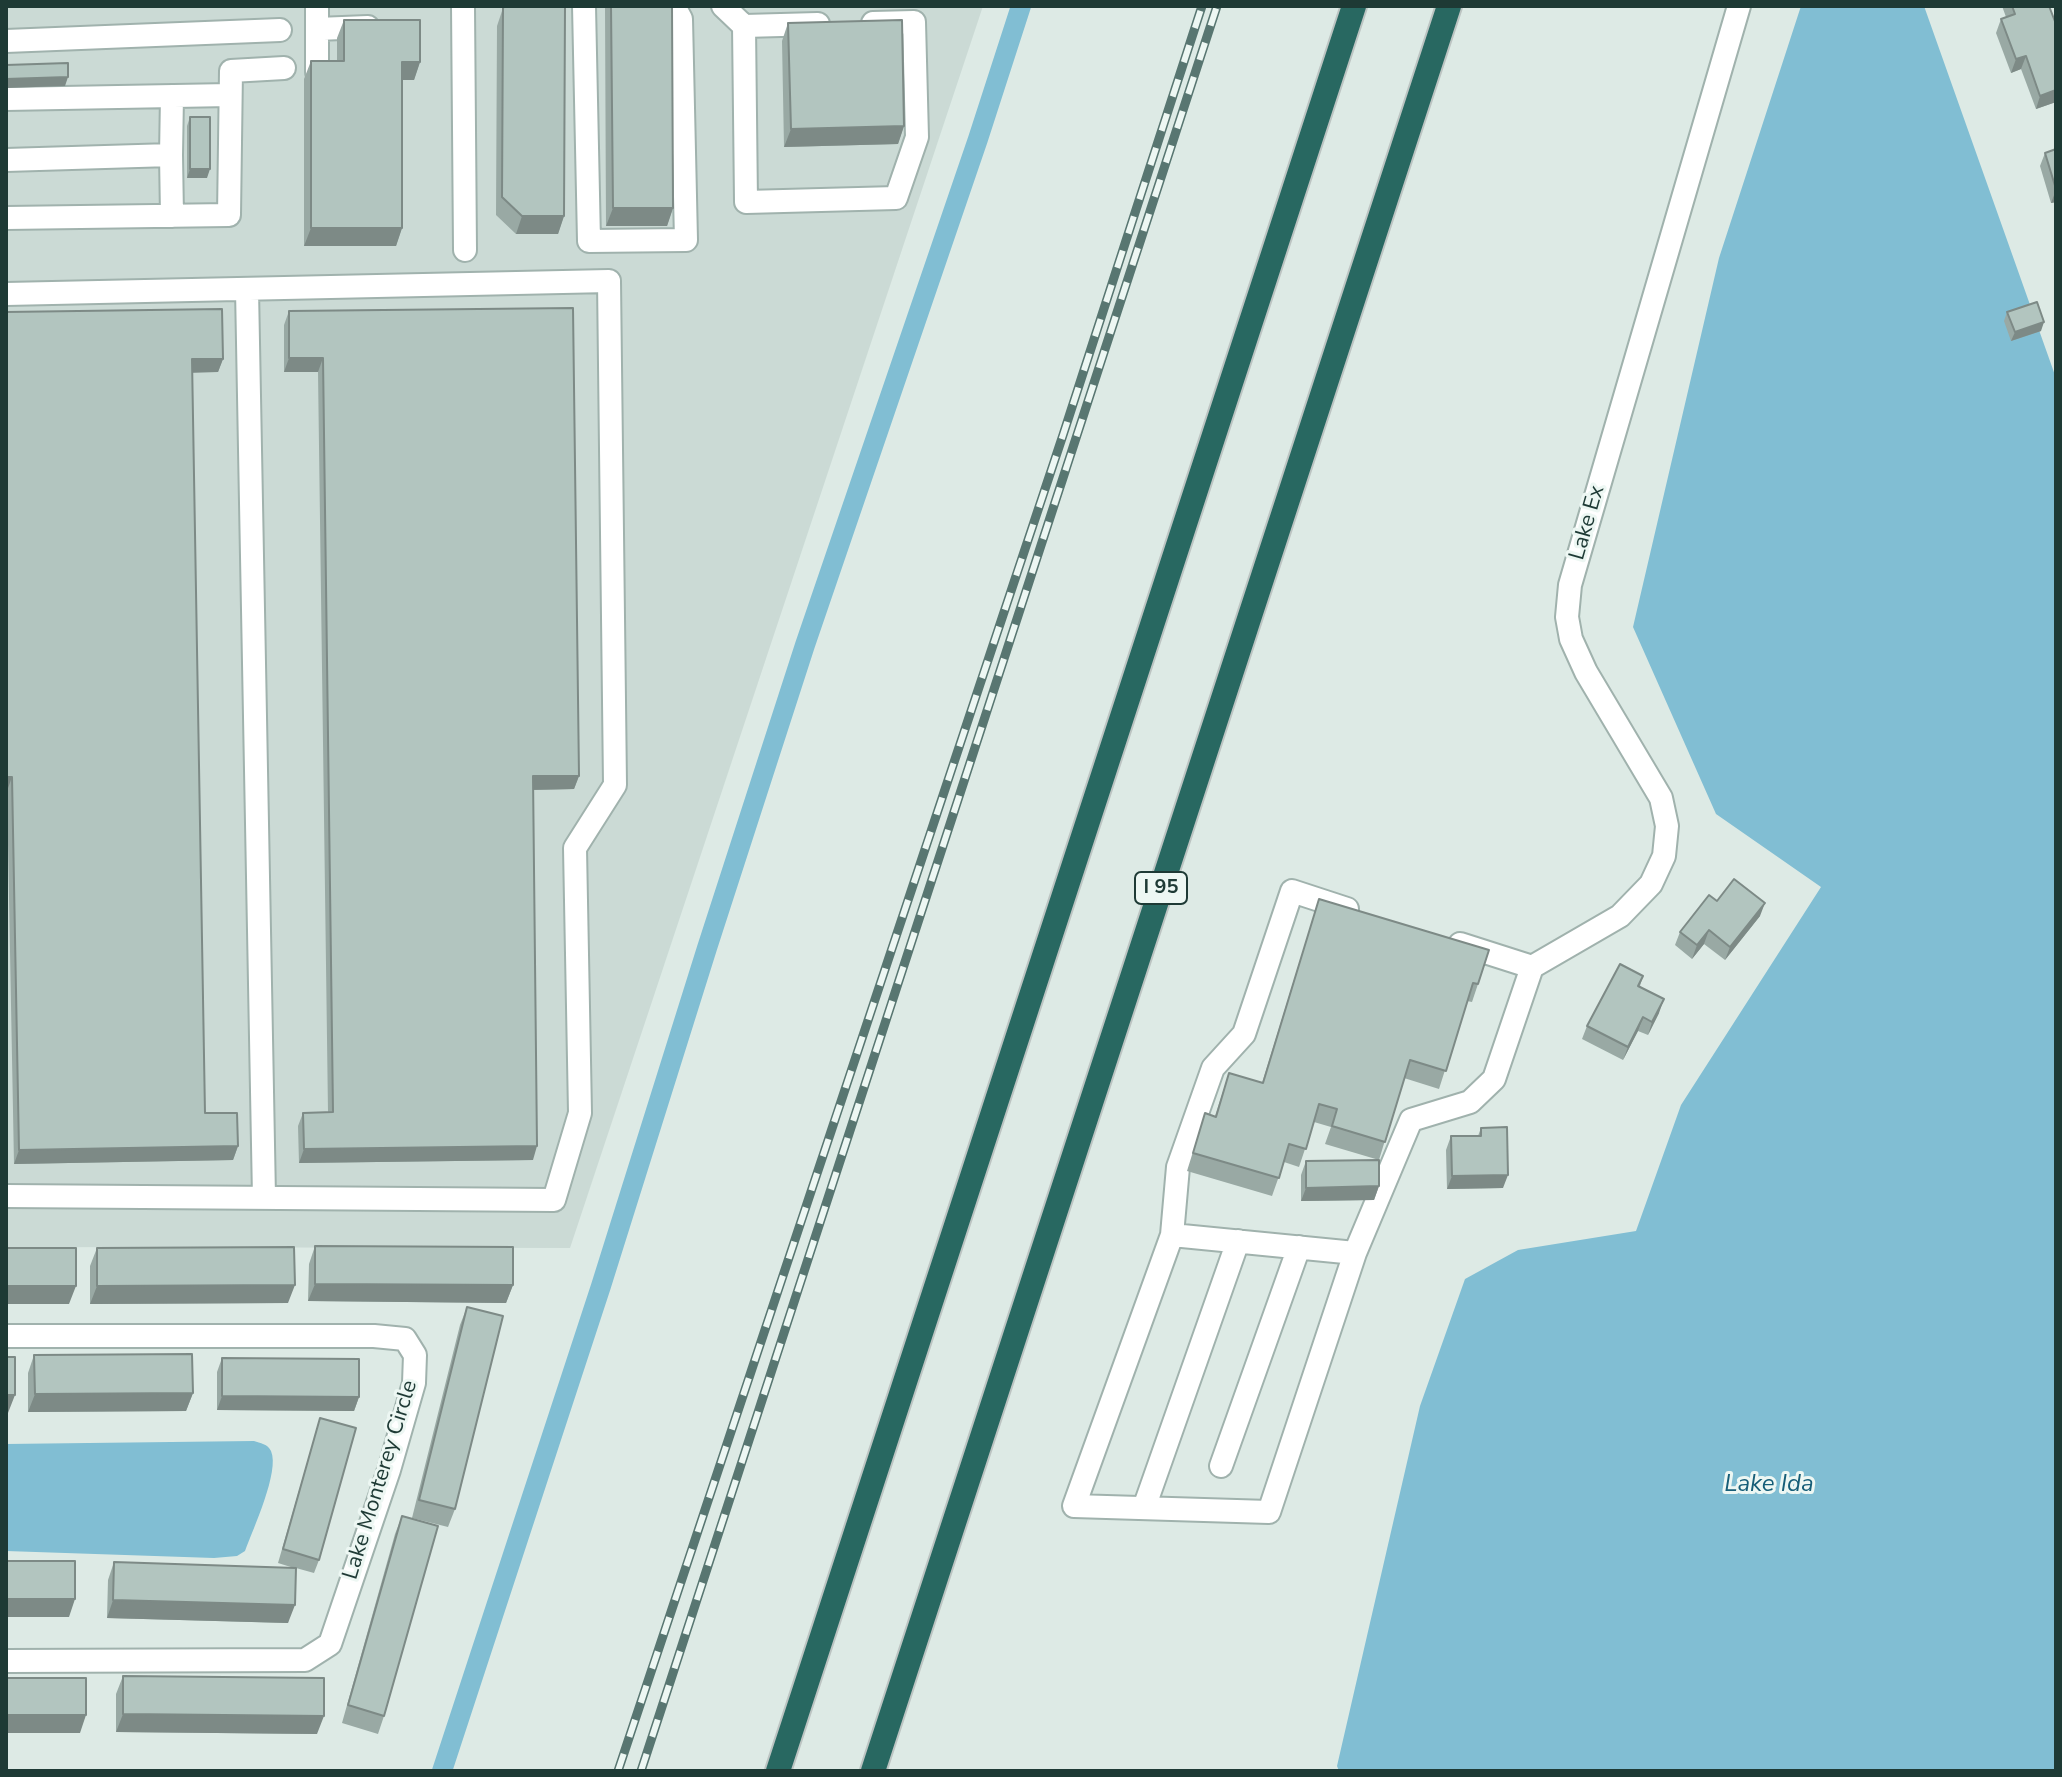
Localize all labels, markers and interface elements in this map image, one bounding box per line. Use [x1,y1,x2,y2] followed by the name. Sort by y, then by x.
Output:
[1565,483,1611,563] street label: Lake Ex
[1135,872,1187,904] road number: I 95
[338,1377,424,1583] street label: Lake Monterey Circle
[1724,1471,1814,1499] water label: Lake Ida

